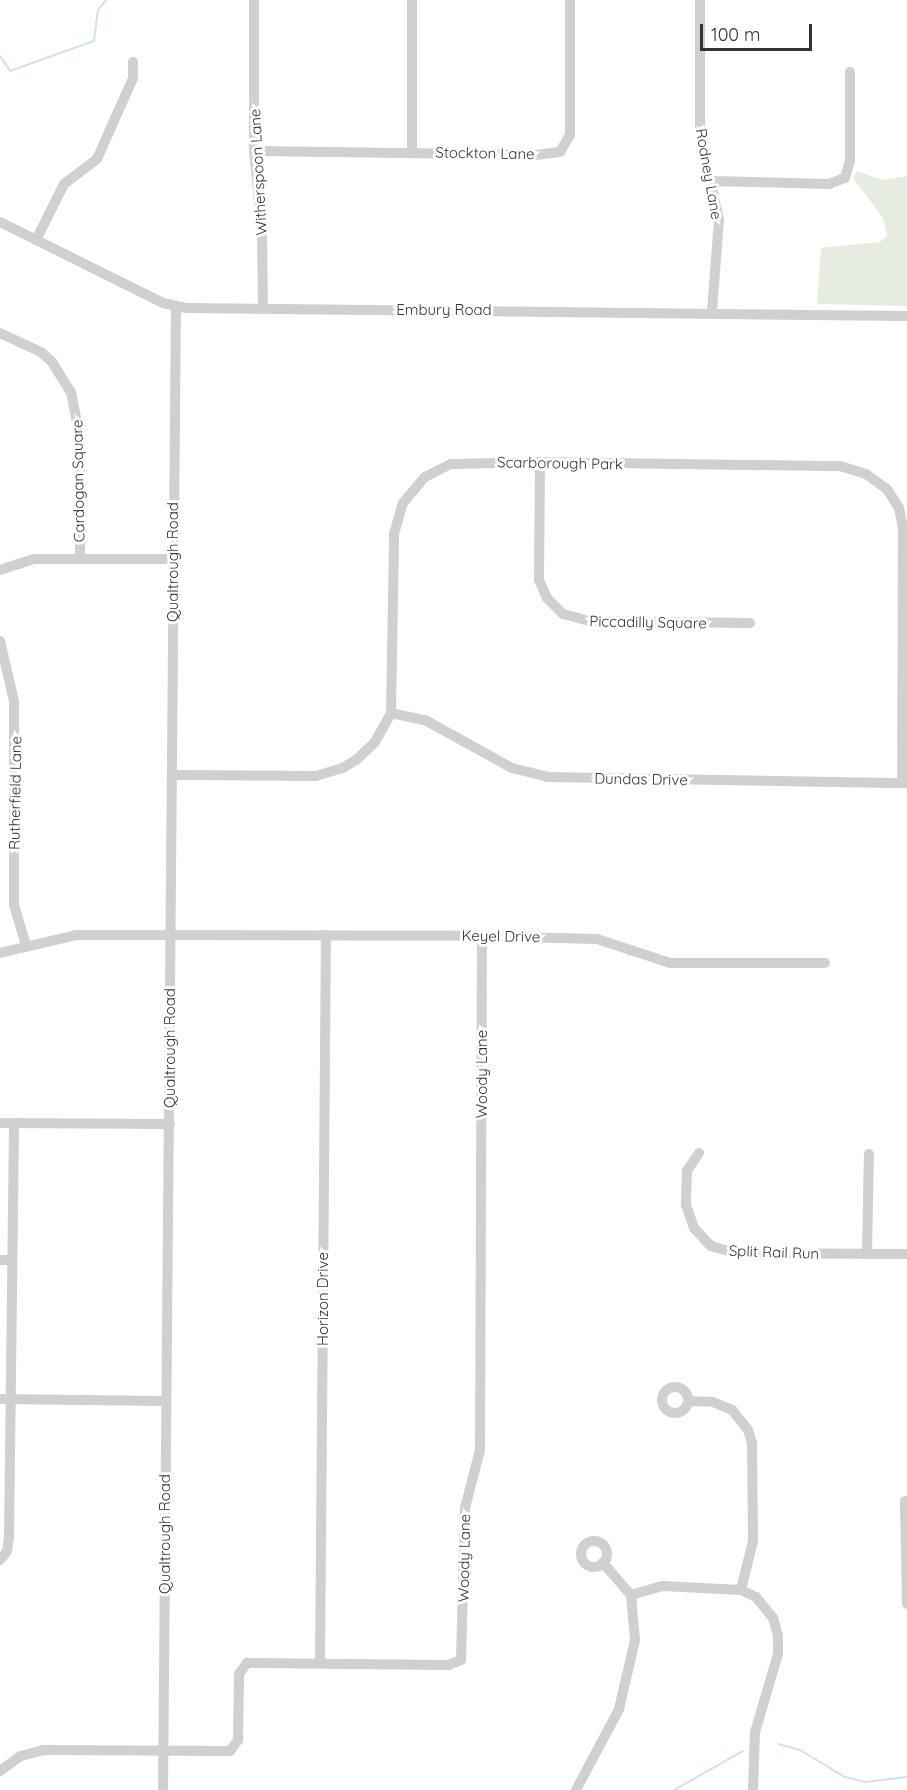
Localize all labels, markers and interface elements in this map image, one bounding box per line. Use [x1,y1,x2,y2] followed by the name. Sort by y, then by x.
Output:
[703,12,816,50] scale bar
[711,23,760,46] text: 100 m
[246,108,270,236] street label: Witherspoon Lane
[692,127,726,221] street label: Rodney Lane
[435,143,535,163] street label: Stockton Lane
[396,301,492,319] street label: Embury Road
[68,420,88,542] street label: Cardogan Square
[497,453,623,473] street label: Scarborough Park
[164,502,182,622] street label: Qualtrough Road
[589,612,707,632] street label: Piccadilly Square
[5,736,25,850] street label: Rutherfield Lane
[594,769,688,789] street label: Dundas Drive
[461,926,541,946] street label: Keyel Drive
[161,988,179,1108] street label: Qualtrough Road
[473,1030,491,1118] street label: Woody Lane
[729,1241,819,1263] street label: Split Rail Run
[314,1252,332,1346] street label: Horizon Drive
[156,1474,174,1594] street label: Qualtrough Road
[454,1514,474,1602] street label: Woody Lane

